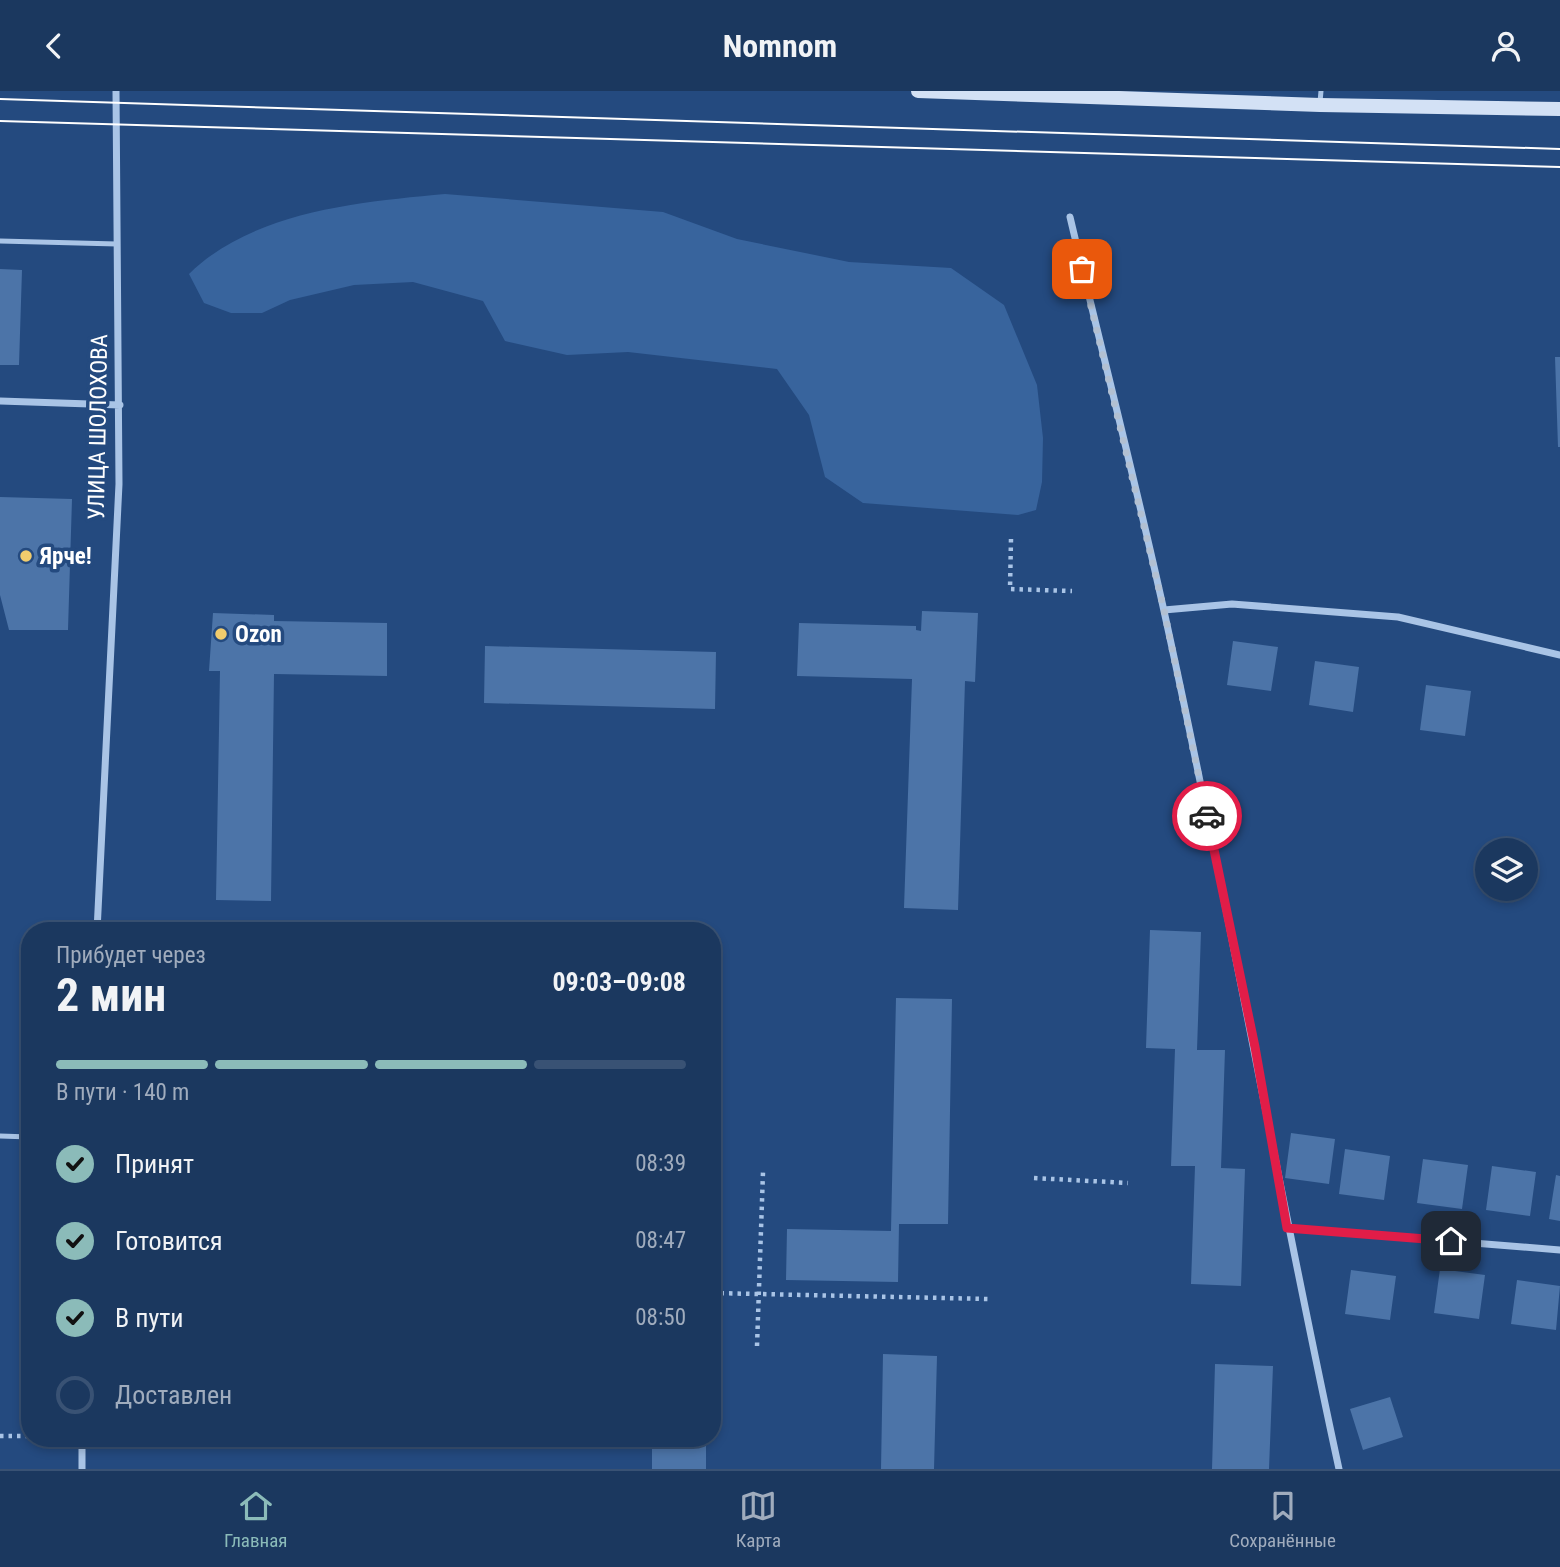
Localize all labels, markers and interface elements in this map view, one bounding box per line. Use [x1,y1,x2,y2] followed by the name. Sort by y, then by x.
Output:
[35,27,73,65] icon: back
[723,27,837,65] text: Nomnom
[1487,27,1525,65] icon: person
[1052,239,1112,299] pin
[1063,250,1101,288] icon: bag
[83,334,113,520] street label: УЛИЦА ШОЛОХОВА
[39,543,92,570] place label: Ярче!
[18,548,34,564] marker: Ярче!
[235,621,282,648] place label: Ozon
[213,626,229,642] marker: Ozon
[1172,781,1242,851] courier
[1188,797,1226,835] icon: car
[1475,838,1538,901] map controls
[1475,838,1538,901] button: layers
[56,942,206,969] text: Прибудет через
[552,967,686,997] text: 09:03–09:08
[56,968,166,1022] text: 2 мин
[56,1079,189,1106] text: В пути · 140 m
[56,1145,94,1183] icon: check
[115,1149,194,1179] text: Принят
[635,1150,686,1177] text: 08:39
[1421,1211,1481,1271] pin
[56,1222,94,1260] icon: check
[1432,1222,1470,1260] icon: home
[115,1226,223,1256] text: Готовится
[635,1227,686,1254] text: 08:47
[56,1299,94,1337] icon: check
[115,1303,184,1333] text: В пути
[635,1304,686,1331] text: 08:50
[115,1380,232,1410] text: Доставлен
[224,1487,287,1552] tab: Главная
[736,1487,781,1552] tab: Карта
[1229,1487,1336,1552] tab: Сохранённые

